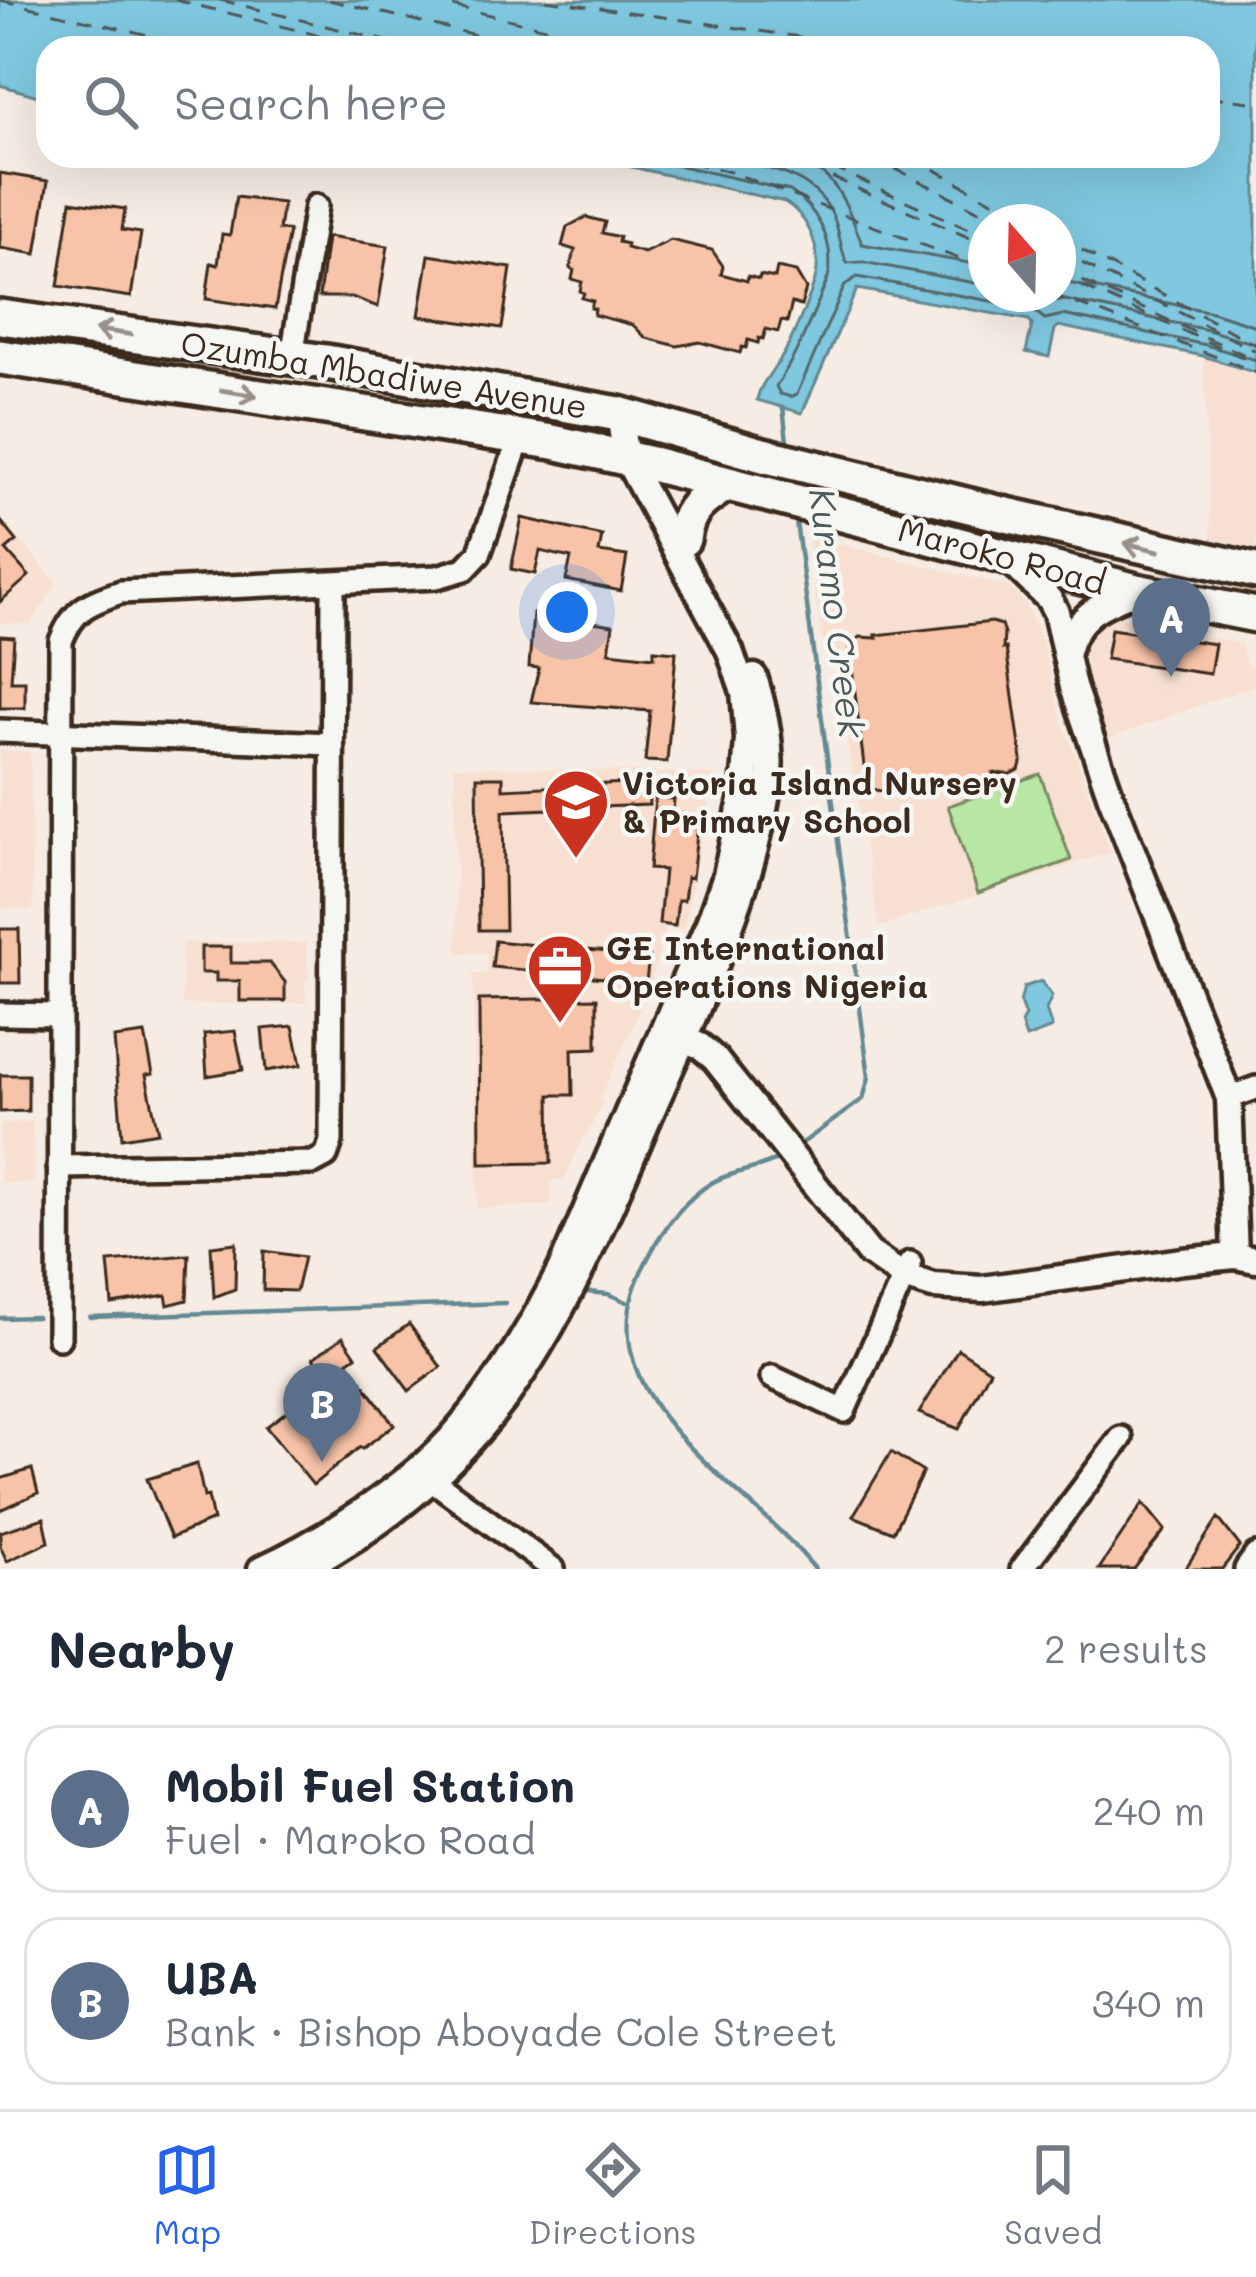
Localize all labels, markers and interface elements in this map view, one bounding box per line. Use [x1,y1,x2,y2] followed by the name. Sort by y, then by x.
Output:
[36,36,1220,168] search box
[78,69,144,135] icon: search
[174,73,448,131] text: Search here
[968,204,1076,312] north arrow
[94,320,133,343] one-way arrow
[178,320,590,427] street label: Ozumba Mbadiwe Avenue
[218,382,257,405] one-way arrow
[800,485,877,741] water label: Kuramo Creek
[894,506,1111,603] street label: Maroko Road
[1123,534,1161,557] one-way arrow
[1132,578,1210,677] pin: A
[537,582,597,642] your location
[622,760,1017,842] place label: Victoria Island Nursery & Primary School
[541,767,611,861] school or university icon: Victoria Island Nursery & Primary School
[606,925,928,1006] place label: GE International Operations Nigeria
[525,932,595,1026] office icon: GE International Operations Nigeria
[283,1363,361,1462] pin: B
[48,1614,235,1681] text: Nearby
[1044,1622,1208,1673] text: 2 results
[165,1755,575,1813] text: Mobil Fuel Station
[76,1784,104,1835] text: A
[1093,1784,1205,1835] text: 240 m
[165,1813,536,1864] text: Fuel · Maroko Road
[165,1947,258,2005] text: UBA
[77,1976,103,2027] text: B
[1092,1976,1205,2027] text: 340 m
[165,2005,837,2056] text: Bank · Bishop Aboyade Cole Street
[154,2137,221,2252] tab: Map
[529,2137,696,2252] tab: Directions
[1004,2137,1102,2252] tab: Saved

